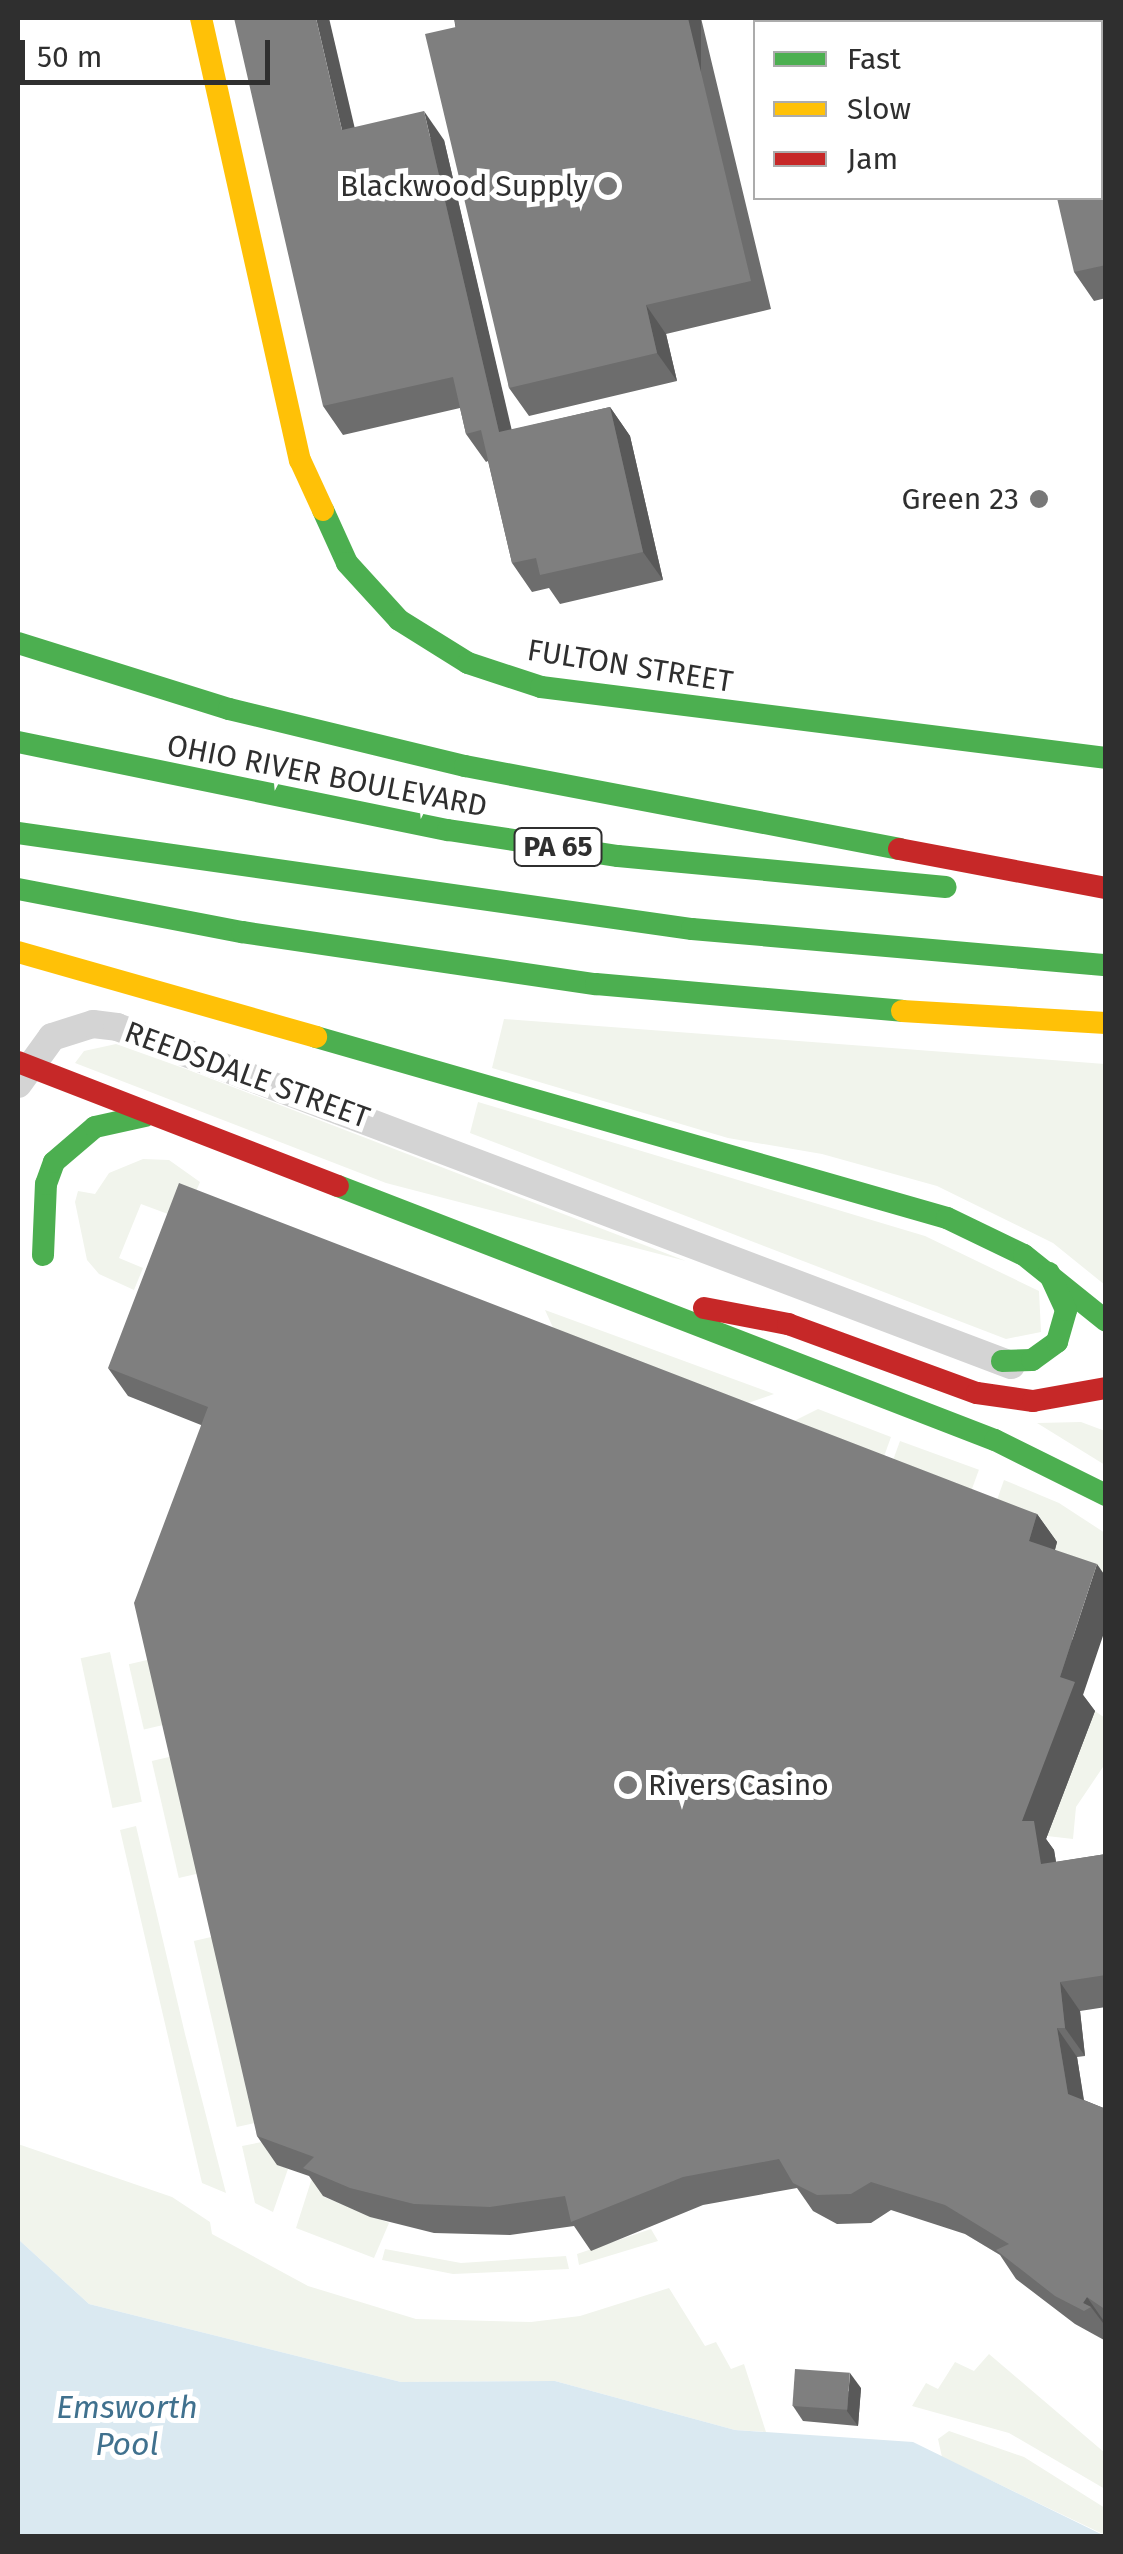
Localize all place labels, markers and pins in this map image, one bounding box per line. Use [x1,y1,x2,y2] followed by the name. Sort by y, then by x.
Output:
[340,168,588,204] place label: Blackwood Supply
[597,175,619,197] marker: Blackwood Supply
[901,481,1019,517] place label: Green 23
[1028,488,1050,510] marker: Green 23
[648,1767,829,1803] place label: Rivers Casino
[617,1774,639,1796] marker: Rivers Casino

